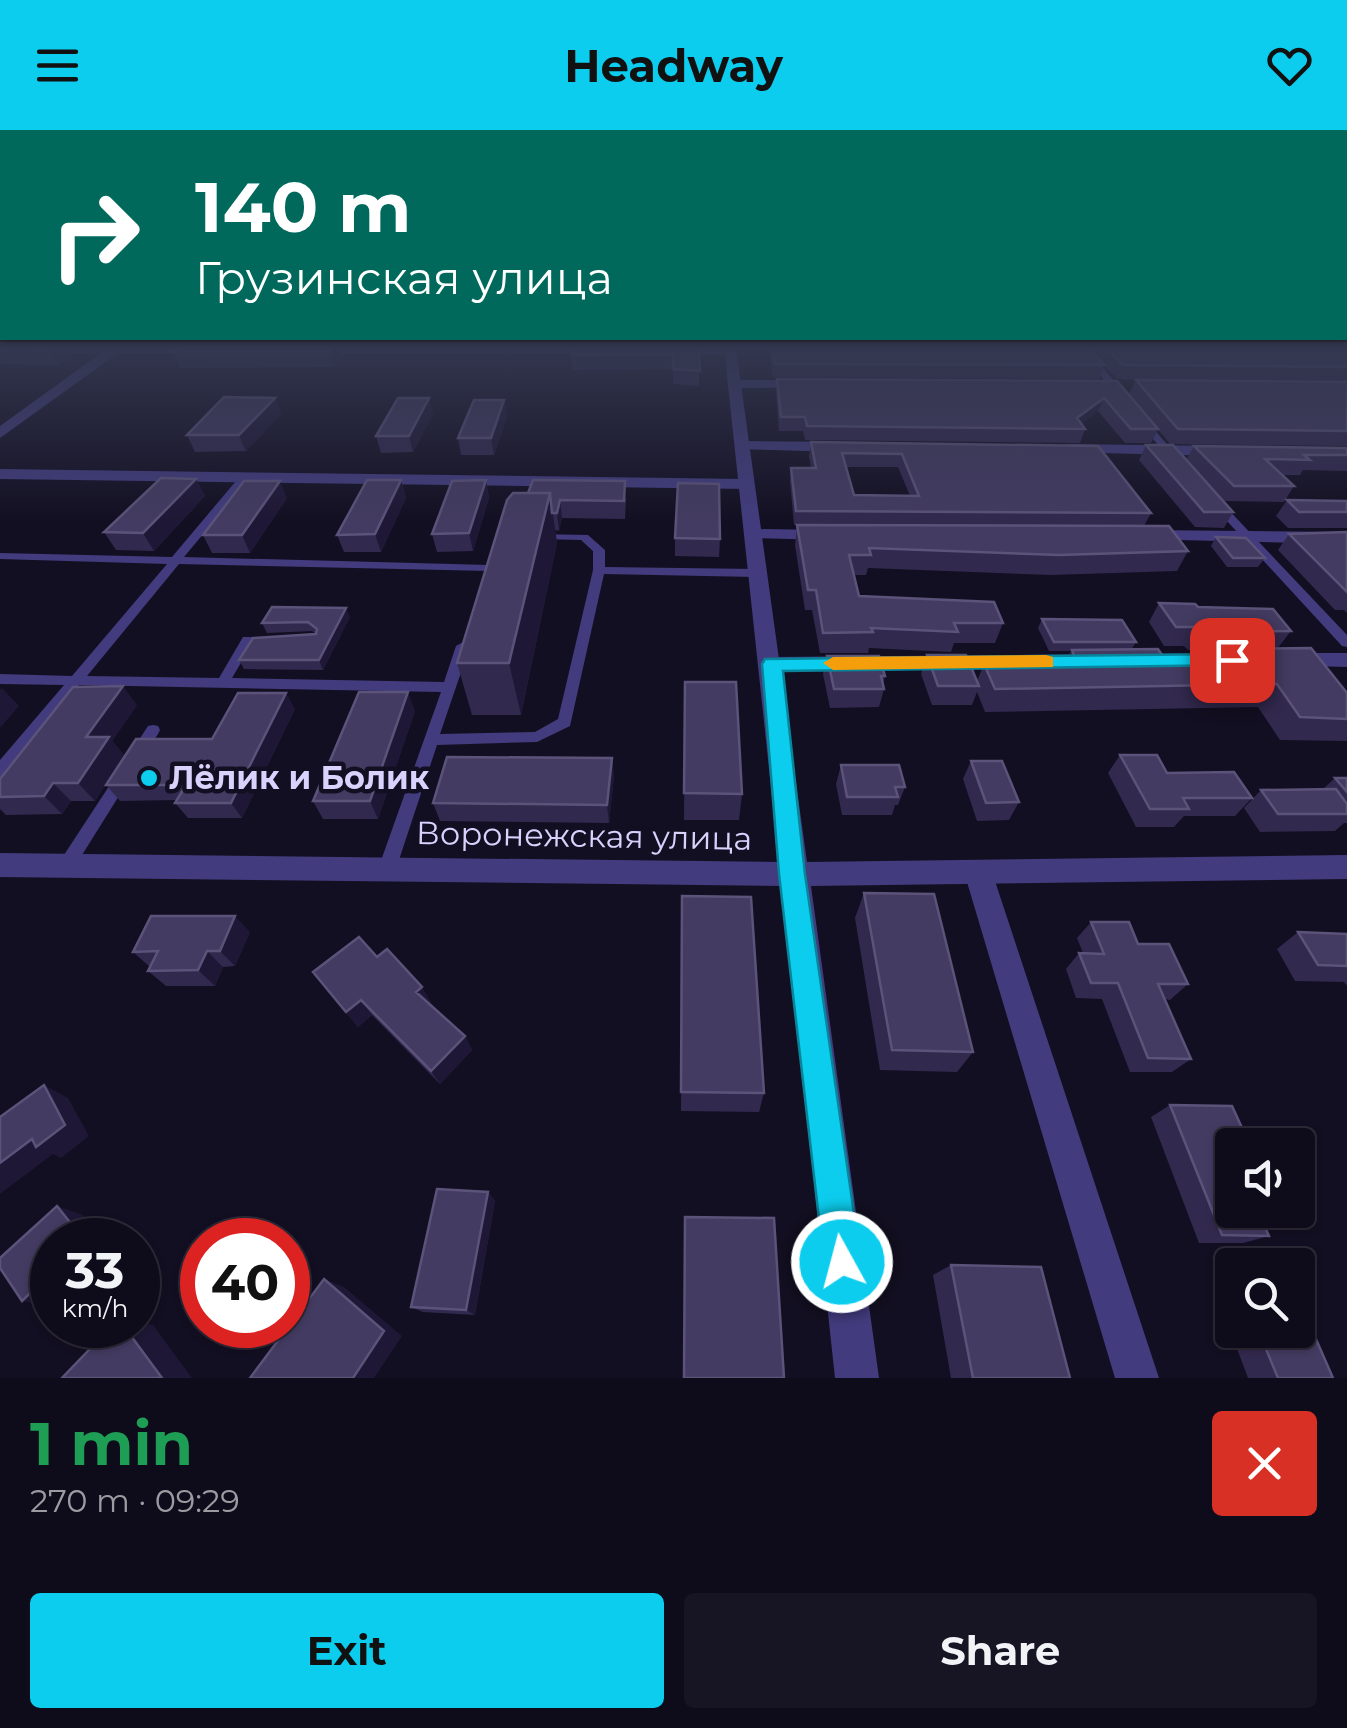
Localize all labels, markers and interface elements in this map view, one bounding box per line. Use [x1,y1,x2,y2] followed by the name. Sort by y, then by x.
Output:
[30,38,85,93] icon: menu
[564,38,783,93] text: Headway
[1262,38,1317,93] icon: heart
[195,164,411,250] text: 140 m
[30,170,160,300] icon: right
[195,250,613,305] text: Грузинская улица
[1190,618,1275,703] pin
[1205,633,1260,688] icon: arrive
[169,758,430,797] place label: Лёлик и Болик
[138,767,160,789] marker: Лёлик и Болик
[416,813,752,858] street label: Воронежская улица
[1215,1128,1315,1348] map controls
[1215,1128,1315,1228] button: sound
[790,1210,894,1314] position arrow
[180,1218,310,1348] speed limit sign: 40
[66,1240,124,1301] text: 33
[1215,1248,1315,1348] button: search
[62,1293,128,1323] text: km/h
[30,1407,193,1480] text: 1 min
[1212,1411,1317,1516] button: close
[30,1481,240,1520] text: 270 m · 09:29
[30,1593,664,1708] button: Exit
[684,1593,1317,1708] button: Share

